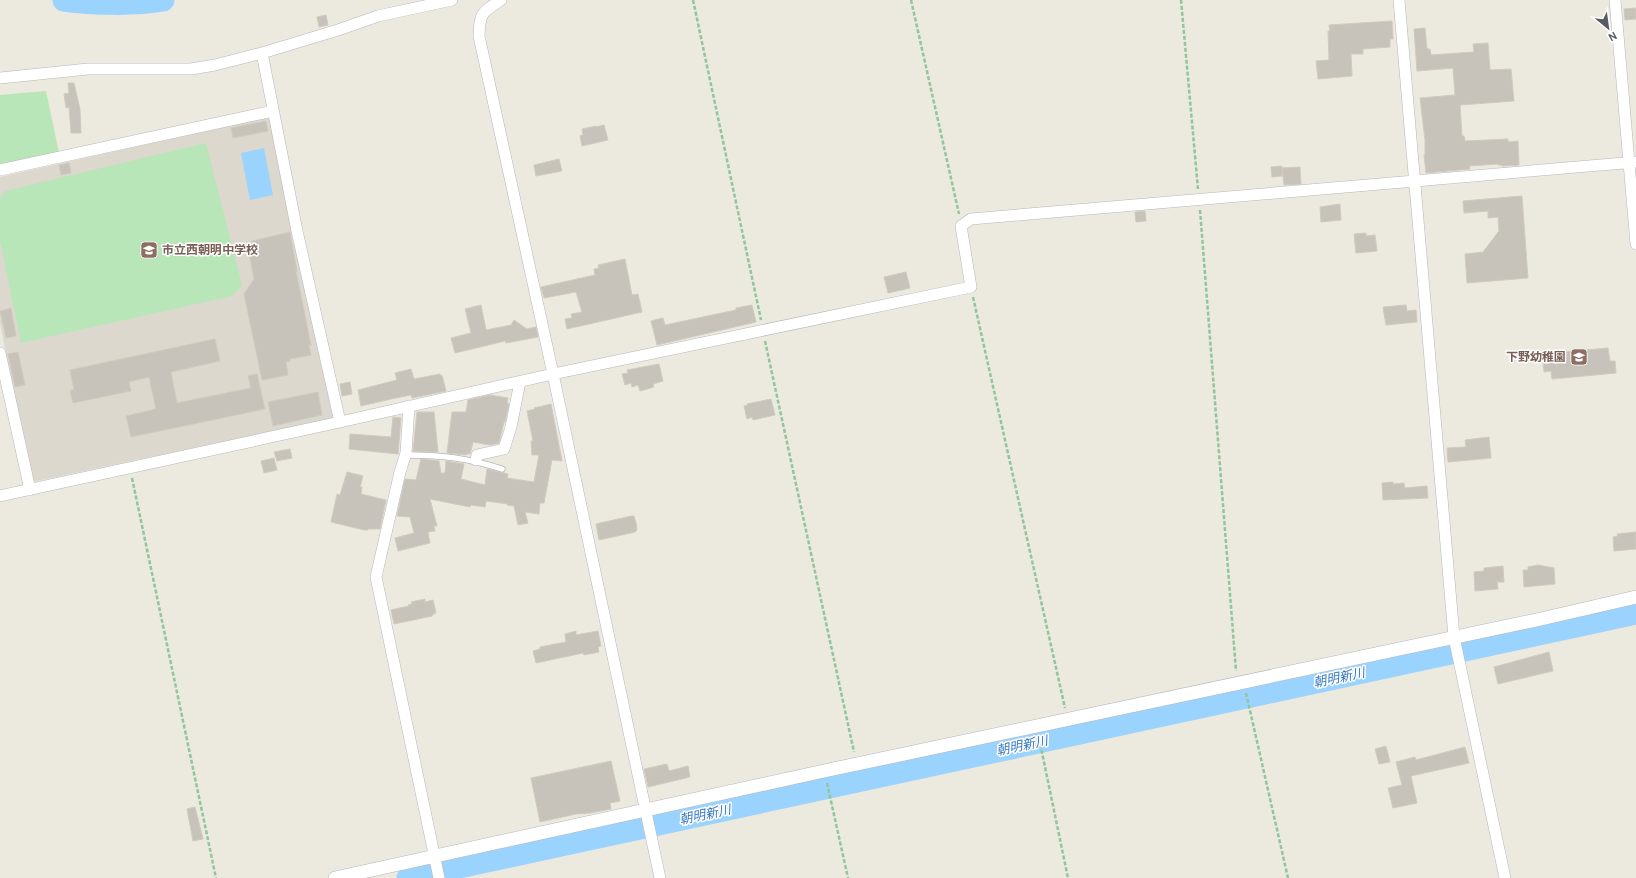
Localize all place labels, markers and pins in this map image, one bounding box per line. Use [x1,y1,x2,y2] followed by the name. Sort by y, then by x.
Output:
[139,240,159,260] school or university icon: 市立西朝明中学校
[162,243,258,259] place label: 市立西朝明中学校
[1569,347,1589,367] school or university icon: 下野幼稚園
[1506,350,1566,366] place label: 下野幼稚園

